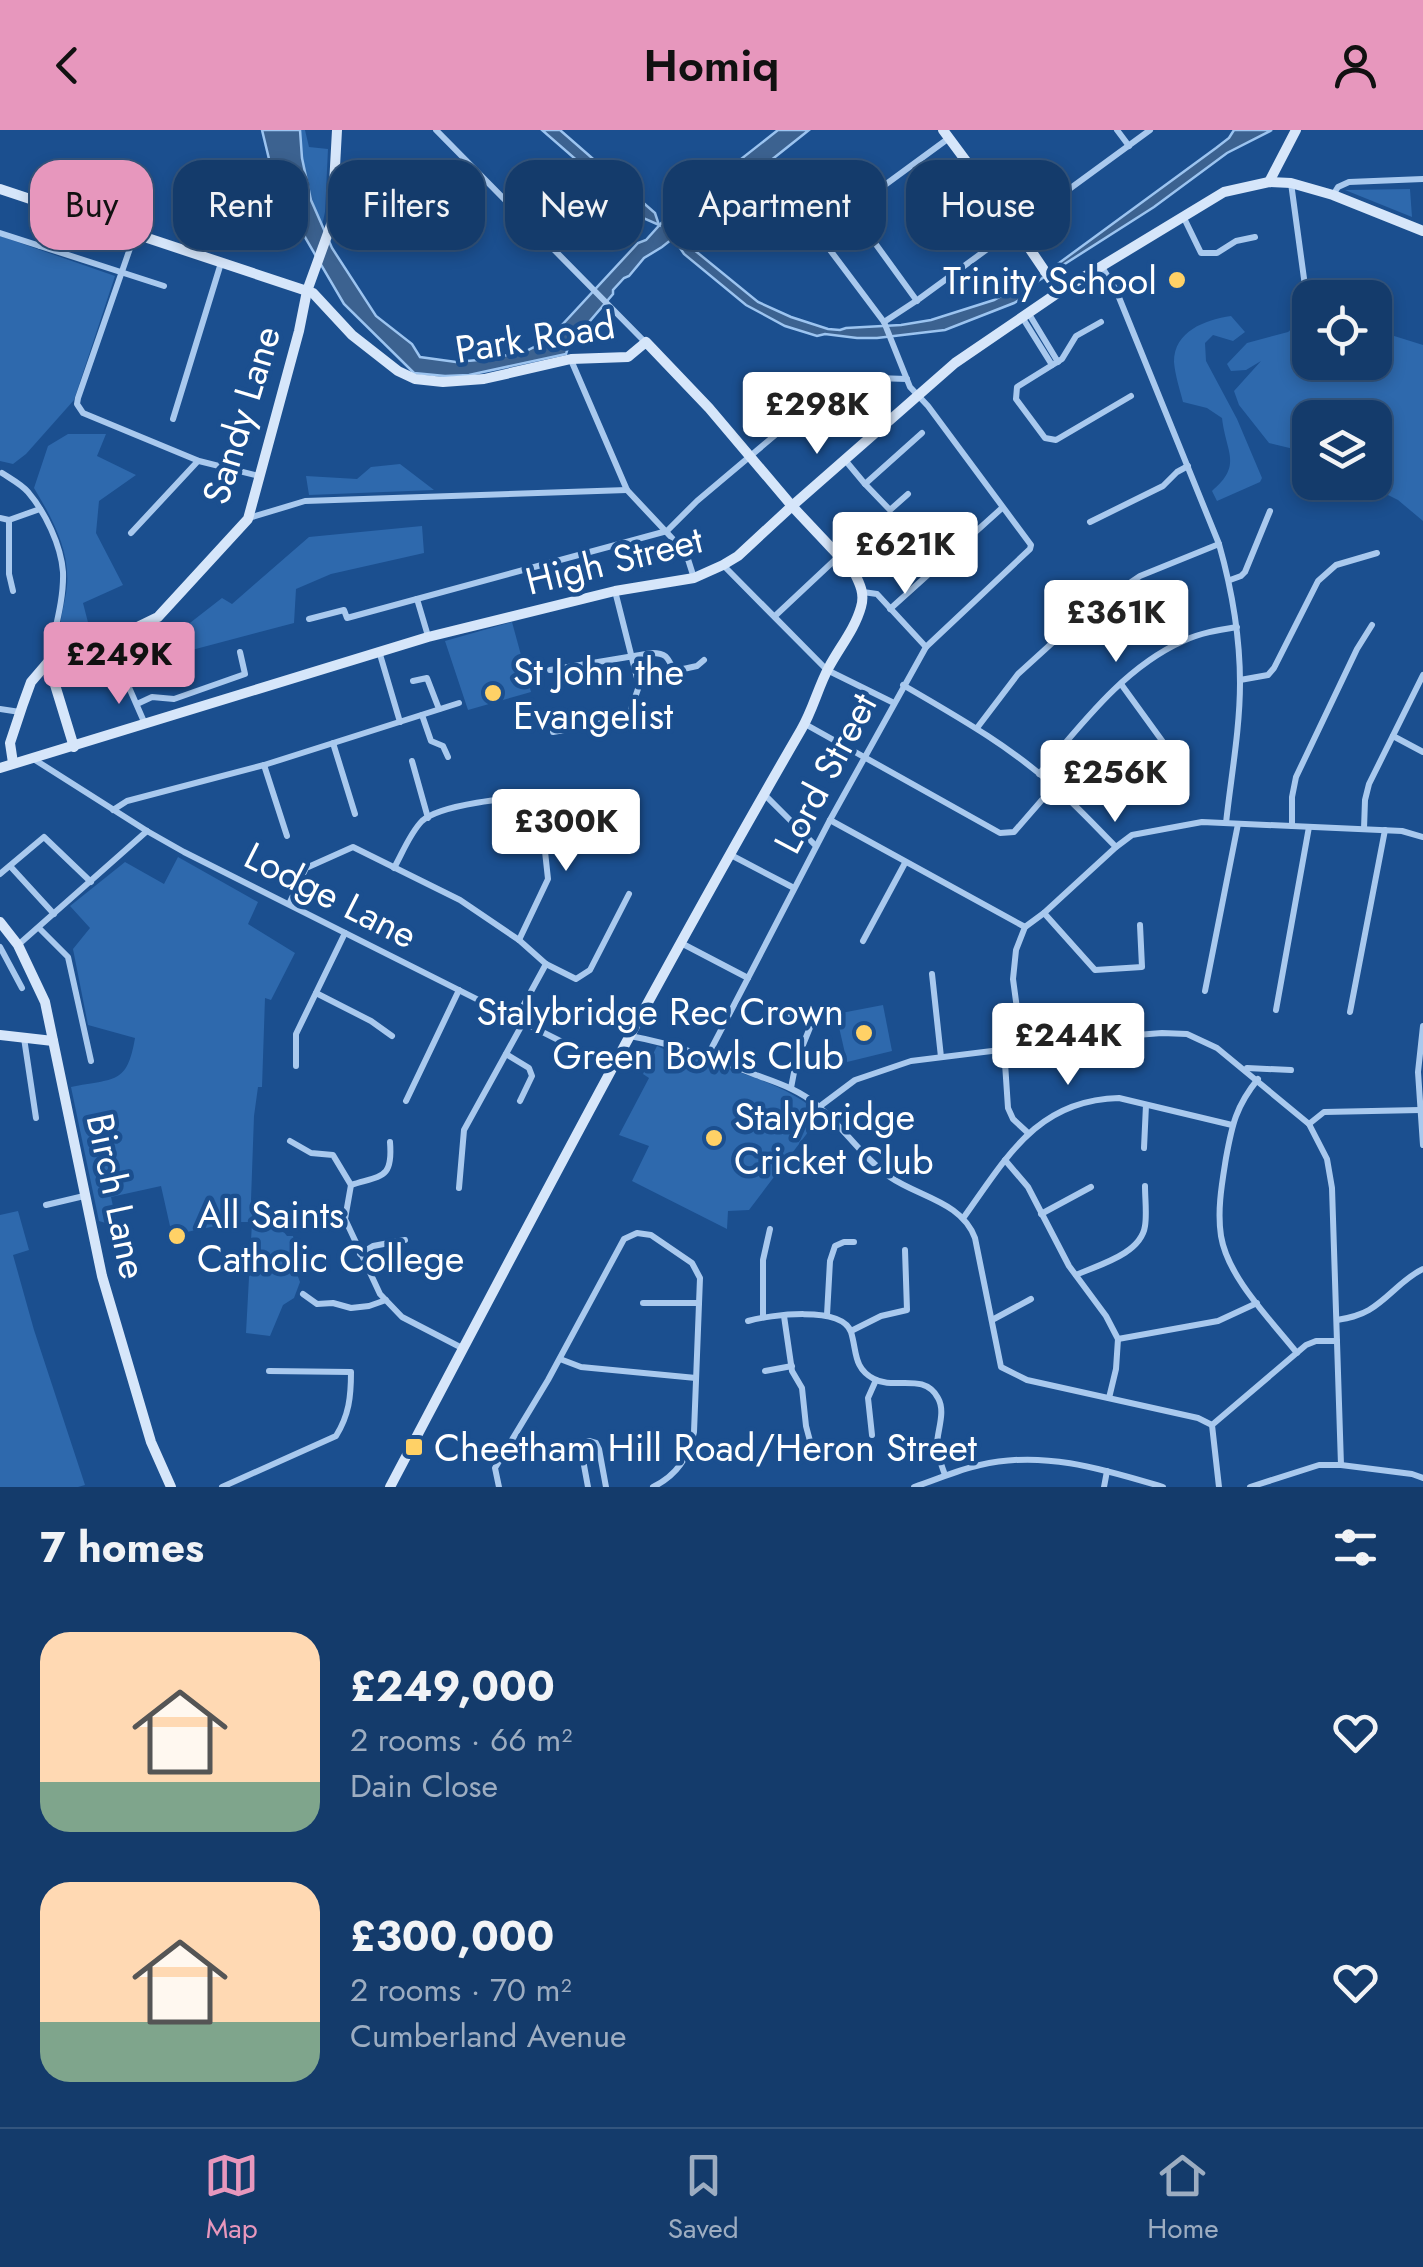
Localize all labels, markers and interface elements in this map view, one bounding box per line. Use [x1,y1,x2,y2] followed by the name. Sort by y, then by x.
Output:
[644,33,779,98] text: Homiq
[40,38,95,93] icon: back
[1328,38,1383,93] icon: person
[30,160,153,250] chip: Buy
[173,160,308,250] chip: Rent
[328,160,485,250] chip: Filters
[505,160,643,250] chip: New
[663,160,886,250] chip: Apartment
[906,160,1070,250] chip: House
[943,253,1157,308] place label: Trinity School
[1166,269,1188,291] marker: Trinity School
[1292,280,1392,500] map controls
[1292,280,1392,380] button: locate
[451,297,619,377] street label: Park Road
[188,319,294,511] street label: Sandy Lane
[747,372,887,457] pin: £298K
[765,381,869,427] text: £298K
[1292,400,1392,500] button: layers
[520,511,708,609] street label: High Street
[835,512,975,597] pin: £621K
[855,521,955,567] text: £621K
[1046,580,1186,665] pin: £361K
[1066,589,1166,635] text: £361K
[49,622,189,707] pin: £249K
[66,631,172,677] text: £249K
[513,644,684,743] place label: St John the Evangelist
[482,682,504,704] marker: St John the Evangelist
[760,683,890,863] street label: Lord Street
[1045,740,1185,825] pin: £256K
[1063,749,1167,795] text: £256K
[496,789,636,874] pin: £300K
[514,798,618,844] text: £300K
[235,828,427,962] street label: Lodge Lane
[477,984,844,1083] place label: Stalybridge Rec Crown Green Bowls Club
[998,1003,1138,1088] pin: £244K
[1014,1012,1122,1058] text: £244K
[853,1022,875,1044] marker: Stalybridge Rec Crown Green Bowls Club
[734,1089,934,1188] place label: Stalybridge Cricket Club
[73,1108,161,1284] street label: Birch Lane
[703,1127,725,1149] marker: Stalybridge Cricket Club
[197,1187,464,1286] place label: All Saints Catholic College
[166,1225,188,1247] marker: All Saints Catholic College
[434,1420,977,1475] place label: Cheetham Hill Road/Heron Street
[403,1436,425,1458] marker: Cheetham Hill Road/Heron Street
[40,1517,204,1578] text: 7 homes
[1328,1520,1383,1575] icon: filters
[350,1656,555,1717] text: £249,000
[120,1672,240,1792] icon: home
[1328,1705,1383,1760] icon: heart
[350,1717,572,1763] text: 2 rooms · 66 m²
[350,1763,498,1809] text: Dain Close
[350,1906,554,1967] text: £300,000
[120,1922,240,2042] icon: home
[1328,1955,1383,2010] icon: heart
[350,1967,572,2013] text: 2 rooms · 70 m²
[350,2013,626,2059] text: Cumberland Avenue
[204,2148,259,2249] tab: Map
[668,2148,739,2249] tab: Saved
[1147,2148,1219,2249] tab: Home

